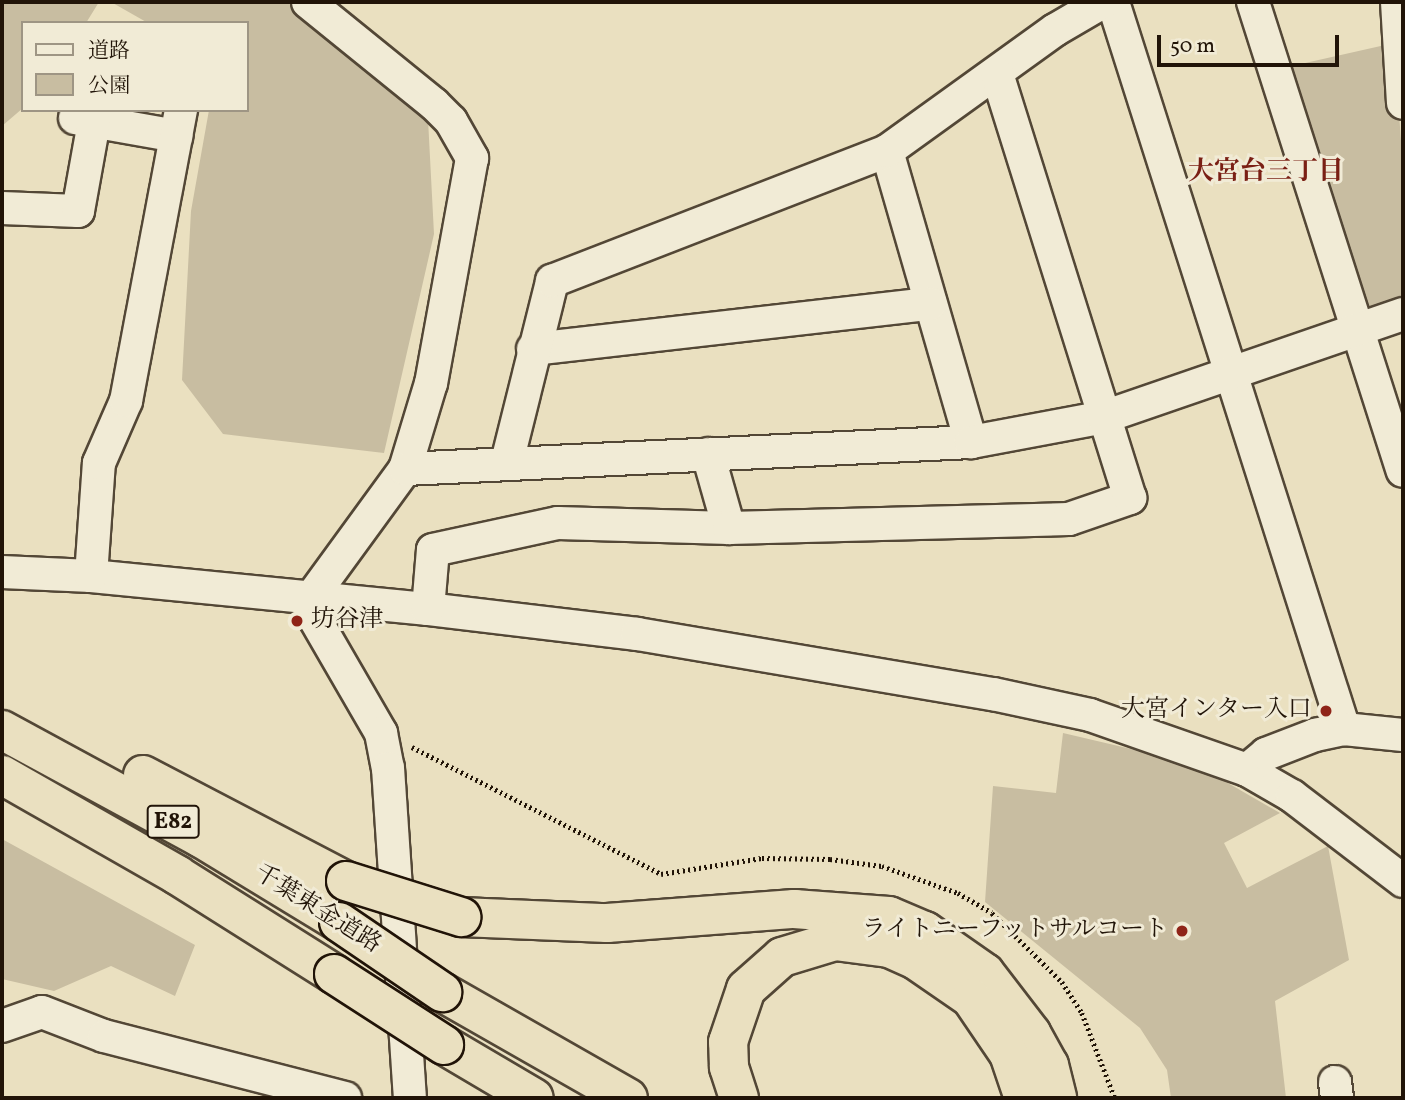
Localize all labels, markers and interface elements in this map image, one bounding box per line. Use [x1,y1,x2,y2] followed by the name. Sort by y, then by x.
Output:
[21,21,248,112] legend
[1160,21,1342,65] scale bar
[1170,32,1215,61] text: 50 m
[88,37,130,66] text: 道路
[88,72,130,101] text: 公園
[1188,157,1344,189] district label: 大宮台三丁目
[311,607,383,635] place label: 坊谷津
[289,613,305,629] marker: 坊谷津
[1120,697,1312,725] place label: 大宮インター入口
[1318,703,1334,719] marker: 大宮インター入口
[145,802,201,842] road number: E82
[248,860,386,960] street label: 千葉東金道路
[856,917,1168,945] place label: ライトニーフットサルコート
[1174,923,1190,939] marker: ライトニーフットサルコート

